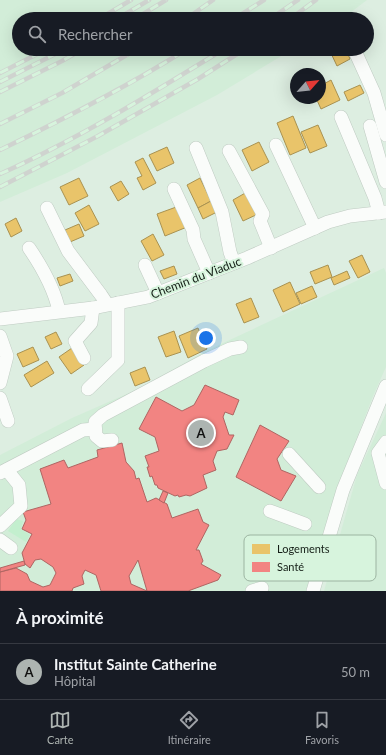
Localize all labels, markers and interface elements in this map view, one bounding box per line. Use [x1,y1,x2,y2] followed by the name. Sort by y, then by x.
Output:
[12,12,374,56] search box
[26,23,48,45] icon: search
[58,25,132,43] text: Rechercher
[290,68,326,104] north arrow
[148,253,243,302] street label: Chemin du Viaduc
[196,328,216,348] your location
[188,418,214,448] pin: A
[244,535,376,581] legend
[277,542,330,555] text: Logements
[277,560,304,573] text: Santé
[16,607,104,628] text: À proximité
[54,655,217,673] text: Institut Sainte Catherine
[24,664,34,680] text: A
[341,664,370,680] text: 50 m
[54,673,96,689] text: Hôpital
[47,709,74,746] tab: Carte
[168,709,211,746] tab: Itinéraire
[305,709,339,746] tab: Favoris

